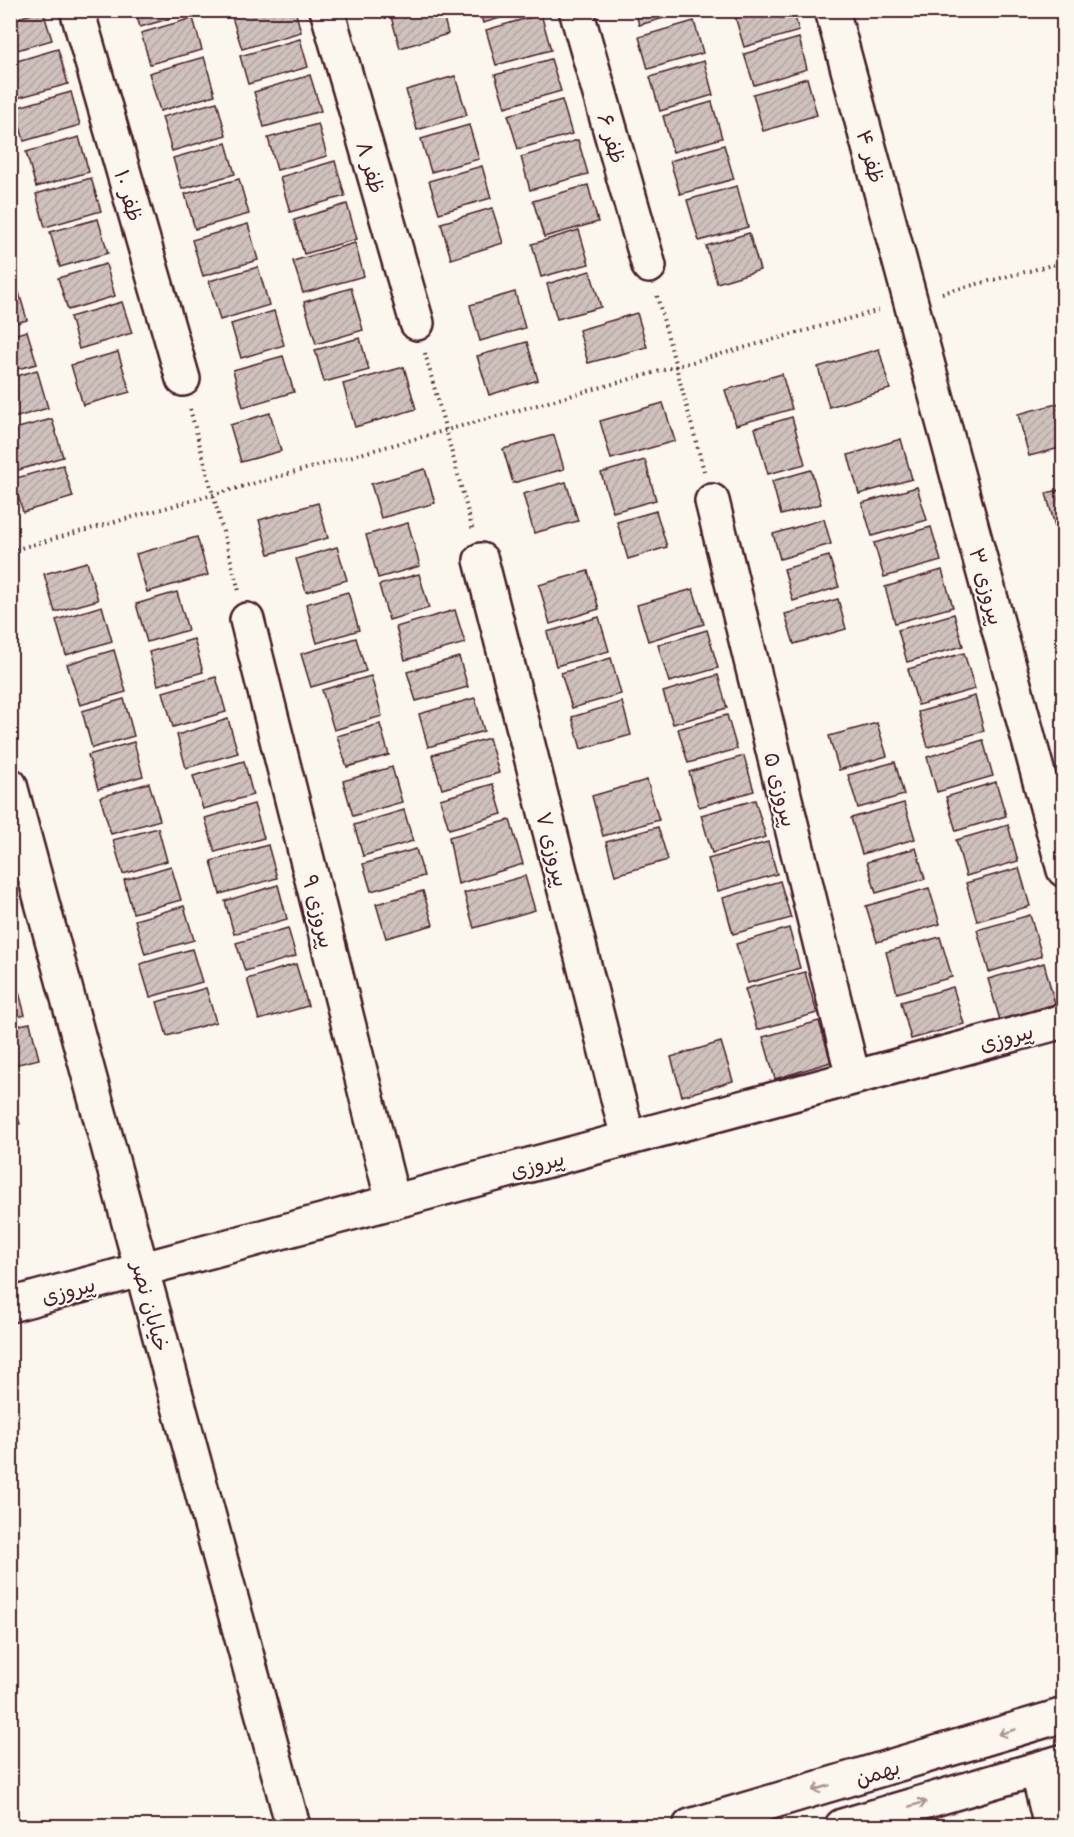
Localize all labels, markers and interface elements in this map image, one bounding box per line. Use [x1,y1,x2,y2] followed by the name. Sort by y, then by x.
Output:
[591,109,635,167] street label: ظفر ۶
[850,126,894,186] street label: ظفر ۴
[349,137,395,197] street label: ظفر ۸
[107,165,153,225] street label: ظفر ۱۰
[962,544,1014,628] street label: پیروزی ۳
[757,748,807,830] street label: پیروزی ۵
[529,808,579,890] street label: پیروزی ۷
[295,871,345,951] street label: پیروزی ۹
[975,1013,1037,1059] street label: پیروزی
[506,1140,568,1186] street label: پیروزی
[124,1255,179,1355] street label: خیابان نصر
[37,1266,99,1312] street label: پیروزی
[998,1727,1017,1738] one-way arrow
[851,1749,903,1793] street label: بهمن
[811,1783,830,1794] one-way arrow
[908,1798,927,1809] one-way arrow

